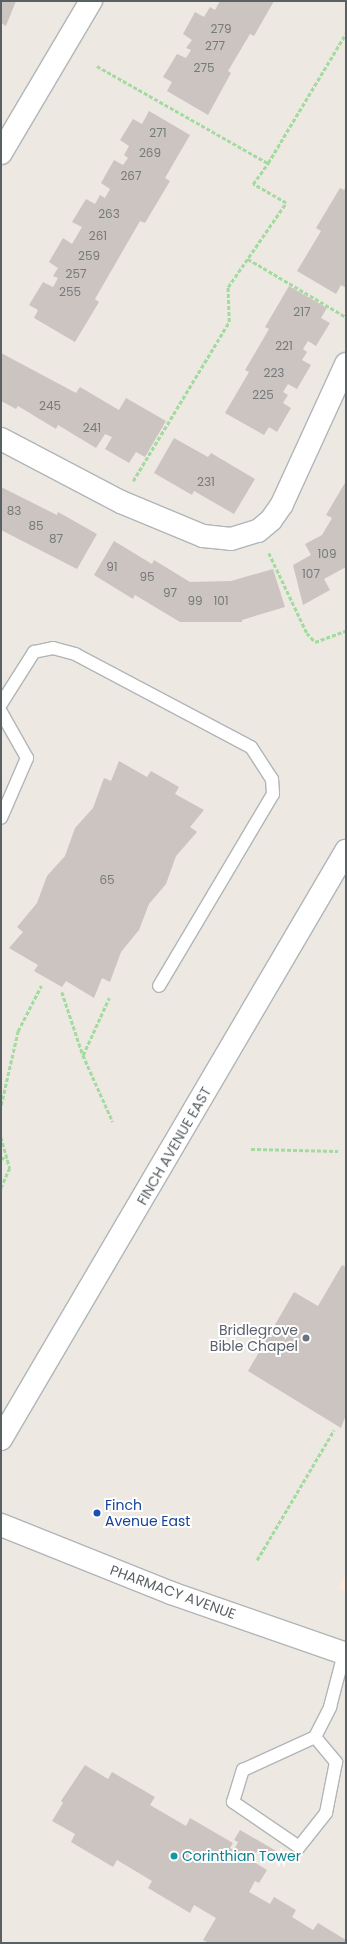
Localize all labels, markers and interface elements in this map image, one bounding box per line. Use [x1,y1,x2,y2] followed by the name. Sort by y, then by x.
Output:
[210,22,232,36] house number: 279
[205,39,225,53] house number: 277
[194,61,214,75] house number: 275
[149,126,167,140] house number: 271
[139,146,161,160] house number: 269
[120,169,142,183] house number: 267
[98,207,120,221] house number: 263
[89,229,107,243] house number: 261
[78,249,100,263] house number: 259
[66,267,86,281] house number: 257
[59,285,81,299] house number: 255
[293,305,311,319] house number: 217
[275,339,293,353] house number: 221
[264,366,284,380] house number: 223
[252,388,274,402] house number: 225
[39,399,61,413] house number: 245
[83,421,101,435] house number: 241
[197,475,215,489] house number: 231
[7,504,21,518] house number: 83
[28,519,44,533] house number: 85
[49,532,63,546] house number: 87
[318,547,336,561] house number: 109
[106,560,118,574] house number: 91
[302,567,320,581] house number: 107
[139,570,155,584] house number: 95
[163,586,177,600] house number: 97
[187,594,203,608] house number: 99
[213,594,229,608] house number: 101
[99,873,115,887] house number: 65
[133,1084,215,1208] street label: FINCH AVENUE EAST
[210,1322,298,1354] place label: Bridlegrove Bible Chapel
[301,1333,311,1343] marker: Bridlegrove Bible Chapel
[105,1497,190,1530] place label: Finch Avenue East
[92,1508,102,1518] marker: Finch Avenue East
[108,1561,238,1623] street label: PHARMACY AVENUE
[182,1848,301,1864] place label: Corinthian Tower
[169,1851,179,1861] marker: Corinthian Tower

